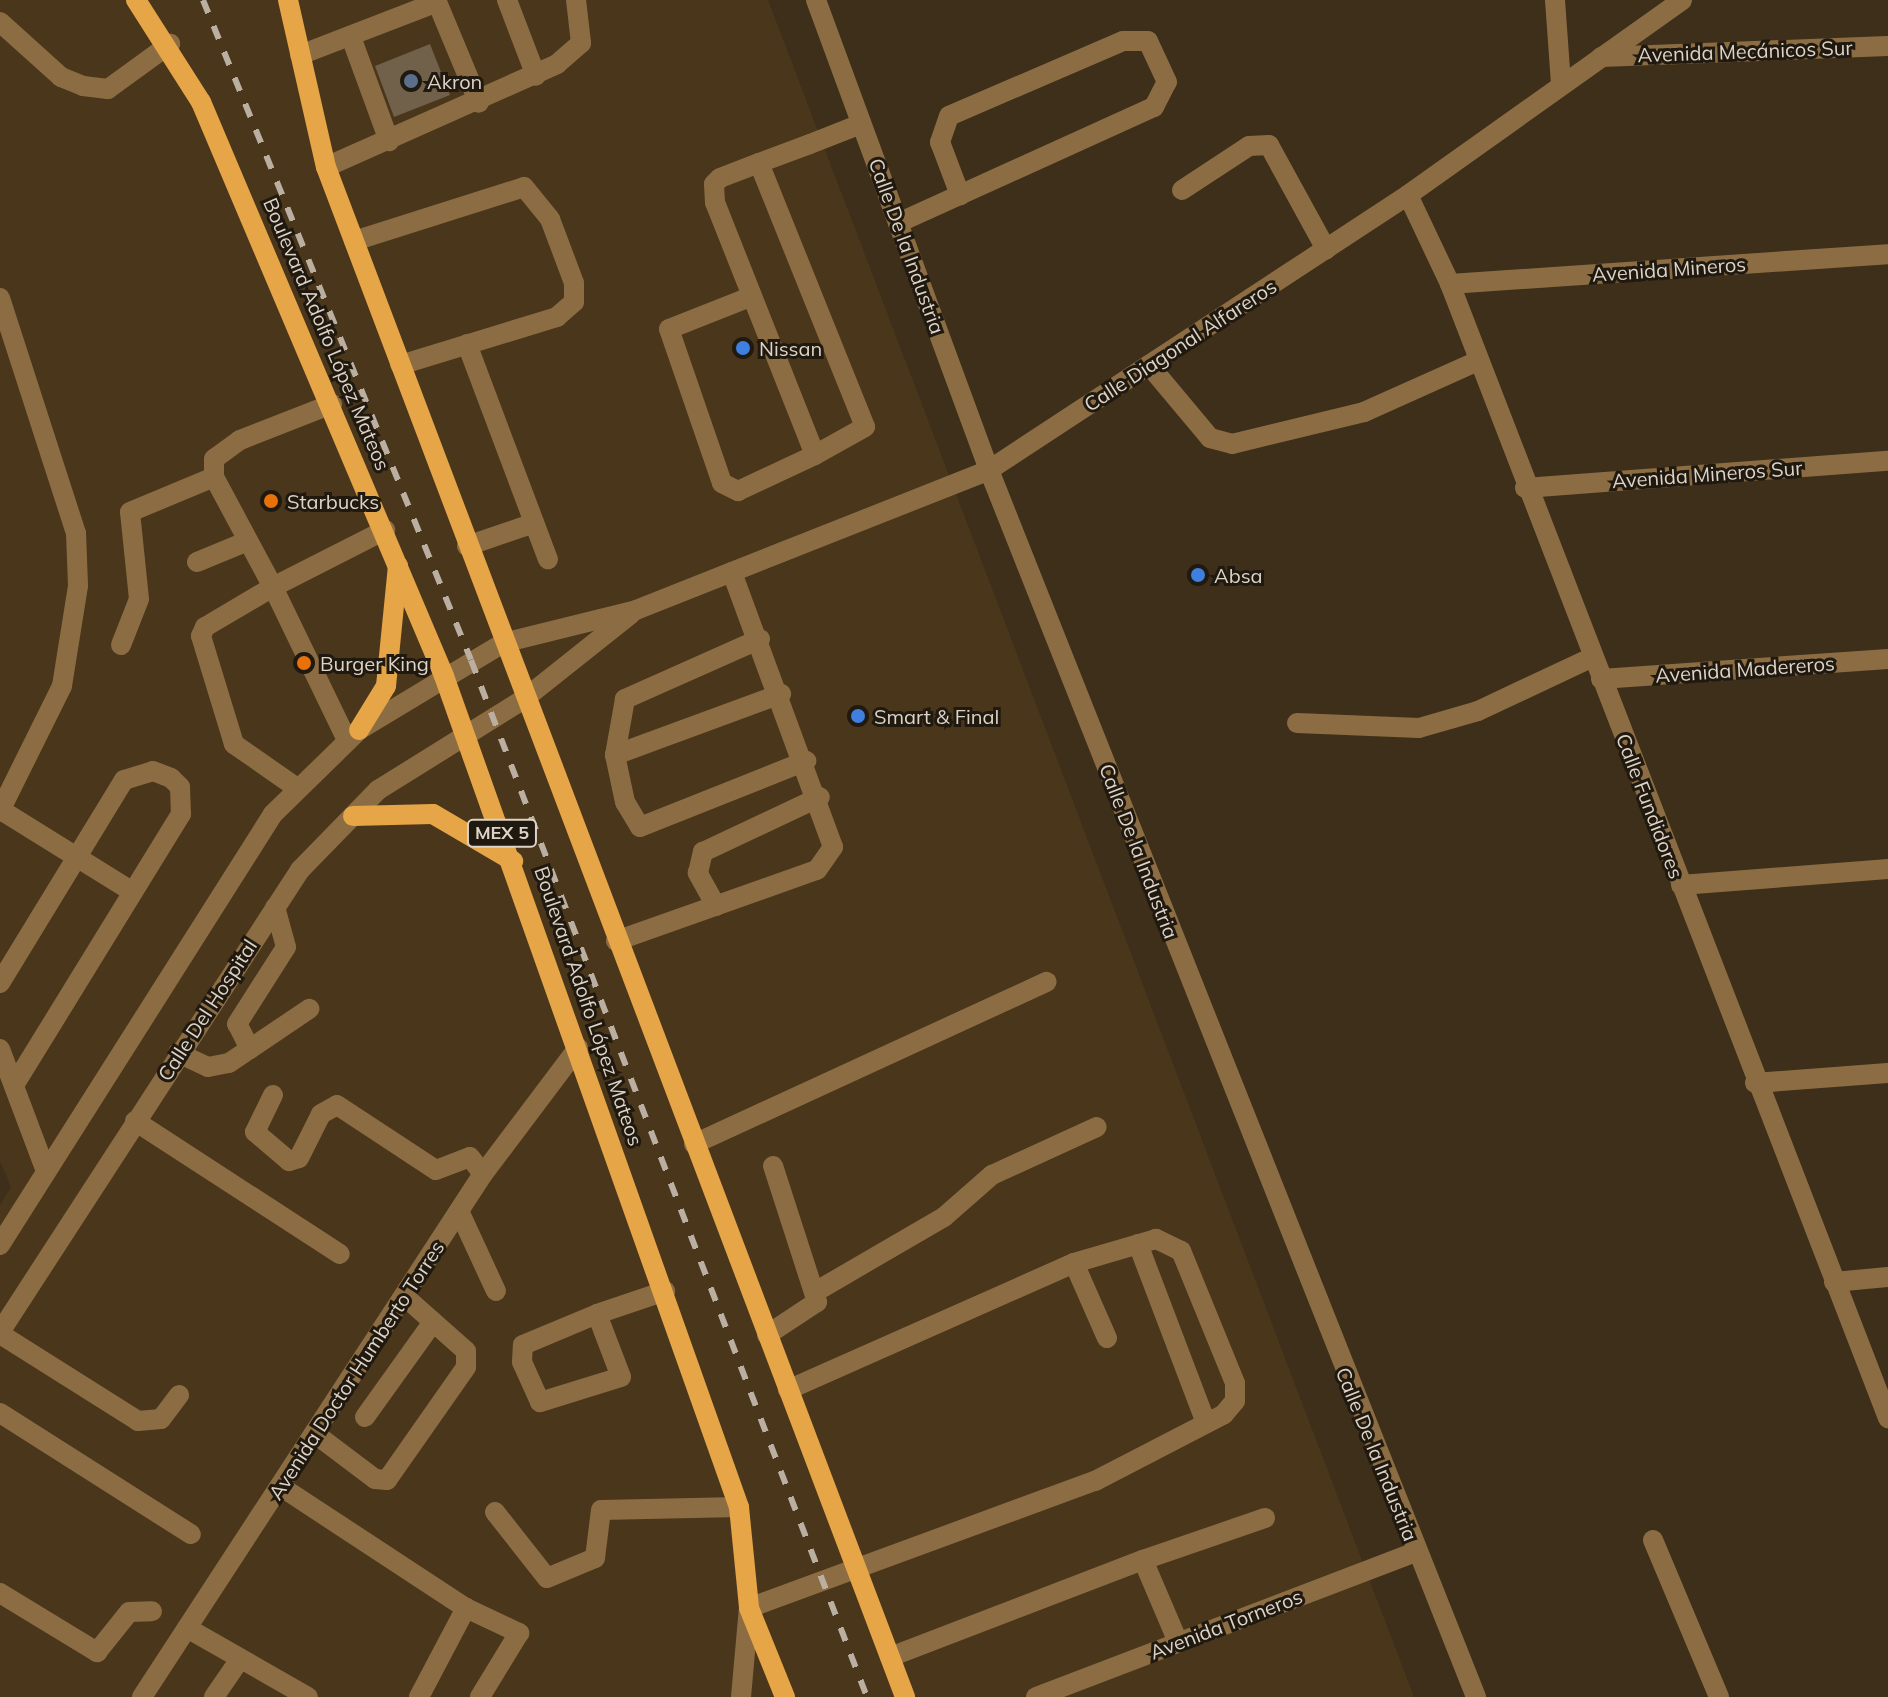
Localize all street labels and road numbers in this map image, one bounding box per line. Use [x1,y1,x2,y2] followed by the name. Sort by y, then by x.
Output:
[1637,35,1853,67] street label: Avenida Mecánicos Sur
[864,155,950,337] street label: Calle De la Industria
[259,194,395,474] street label: Boulevard Adolfo López Mateos
[1591,252,1747,286] street label: Avenida Mineros
[1079,274,1281,416] street label: Calle Diagonal Alfareros
[1611,455,1803,493] street label: Avenida Mineros Sur
[1655,651,1835,687] street label: Avenida Madereros
[1611,730,1689,882] street label: Calle Fundidores
[1095,760,1183,942] street label: Calle De la Industria
[466,819,538,847] road number: MEX 5
[530,863,648,1149] street label: Boulevard Adolfo López Mateos
[152,935,262,1085] street label: Calle Del Hospital
[263,1236,449,1504] street label: Avenida Doctor Humberto Torres
[1331,1364,1423,1544] street label: Calle De la Industria
[1146,1584,1306,1664] street label: Avenida Torneros

